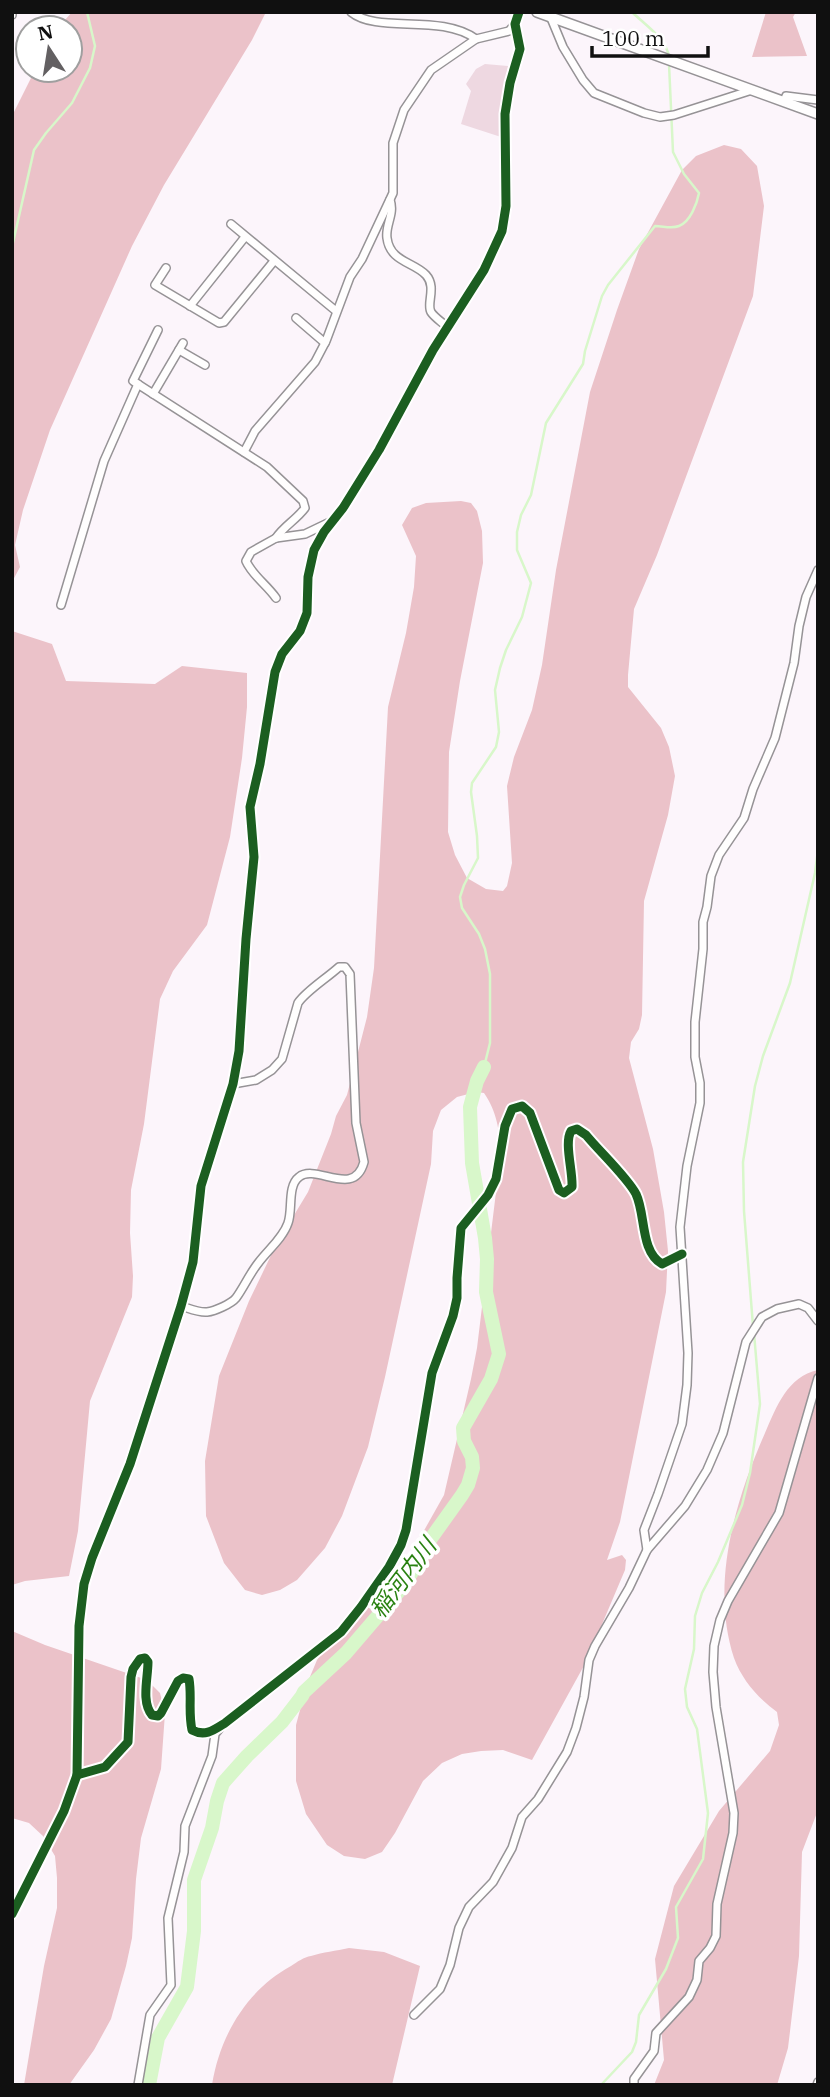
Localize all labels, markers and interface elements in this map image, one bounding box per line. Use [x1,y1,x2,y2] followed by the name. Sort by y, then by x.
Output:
[14,14,84,84] north arrow
[592,14,708,58] scale bar
[36,19,55,46] text: N
[602,24,665,52] text: 100 m
[363,1529,444,1623] water label: 稲河内川

